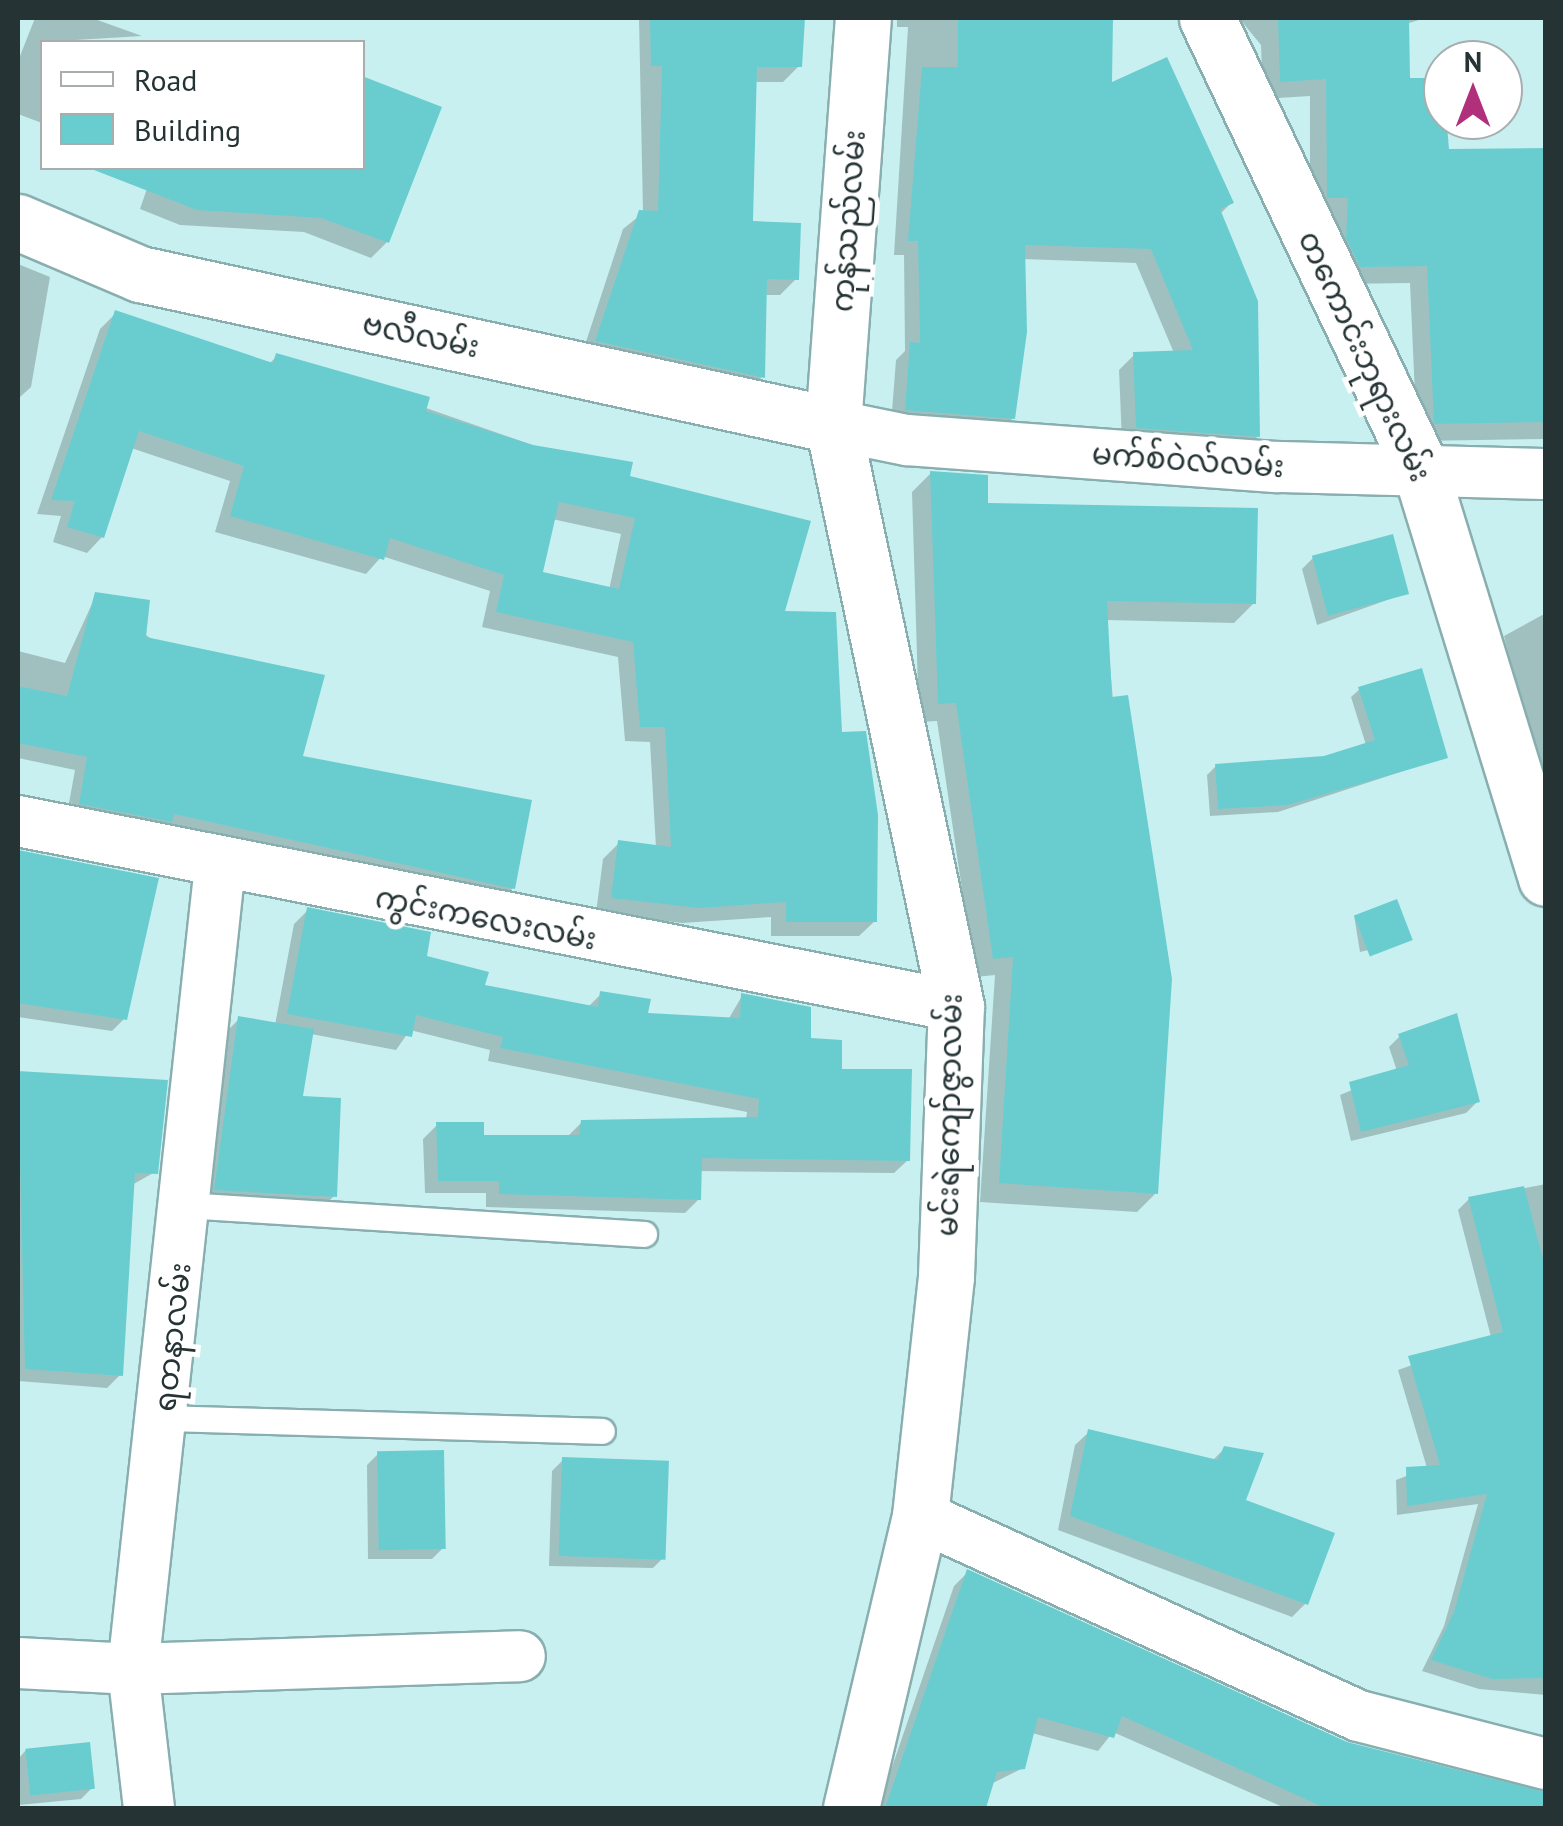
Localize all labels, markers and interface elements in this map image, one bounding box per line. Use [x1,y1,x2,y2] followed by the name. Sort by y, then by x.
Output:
[40,40,365,170] legend
[1423,40,1523,140] north arrow
[1464,43,1482,80] text: N
[134,60,198,99] text: Road
[134,110,241,149] text: Building
[824,129,872,313] street label: ကုန်သည်လမ်း
[1291,225,1439,487] street label: တကောင်းဘုရားလမ်း
[359,305,483,365] street label: ဗလီလမ်း
[1091,435,1285,485] street label: မက်စ်ဝဲလ်လမ်း
[372,879,600,957] street label: ကွင်းကလေးလမ်း
[929,993,969,1237] street label: မင်းရဲကျော်ဇွာလမ်း
[146,1261,198,1413] street label: ရတနာလမ်း

